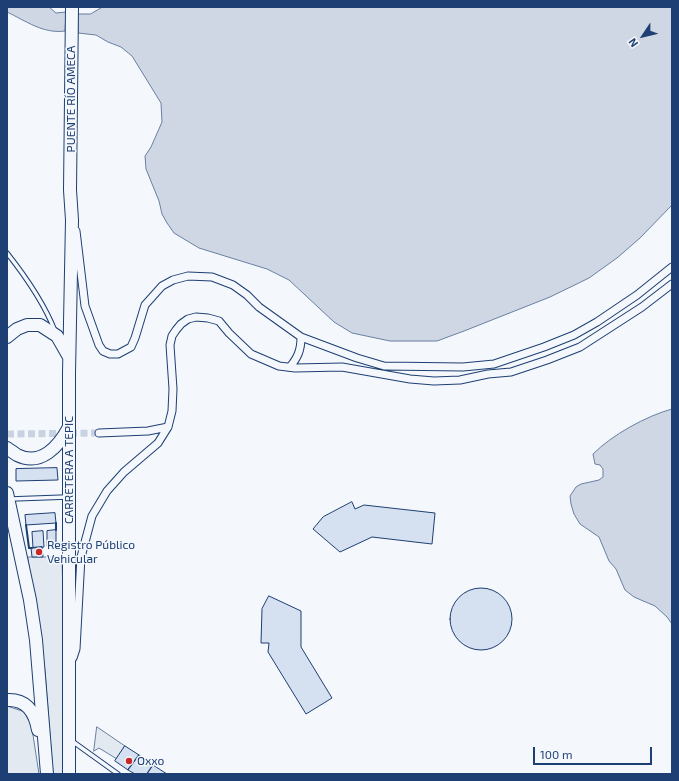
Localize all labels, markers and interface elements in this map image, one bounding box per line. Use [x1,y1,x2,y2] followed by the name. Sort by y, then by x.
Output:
[623,16,663,56] north arrow
[625,36,640,50] text: N
[64,46,78,152] street label: PUENTE RÍO AMECA
[62,416,76,524] street label: CARRETERA A TEPIC
[47,538,135,566] place label: Registro Público Vehicular
[34,547,44,557] marker: Registro Público Vehicular
[535,739,654,765] scale bar
[540,747,572,761] text: 100 m
[137,754,164,768] place label: Oxxo
[124,756,134,766] marker: Oxxo

